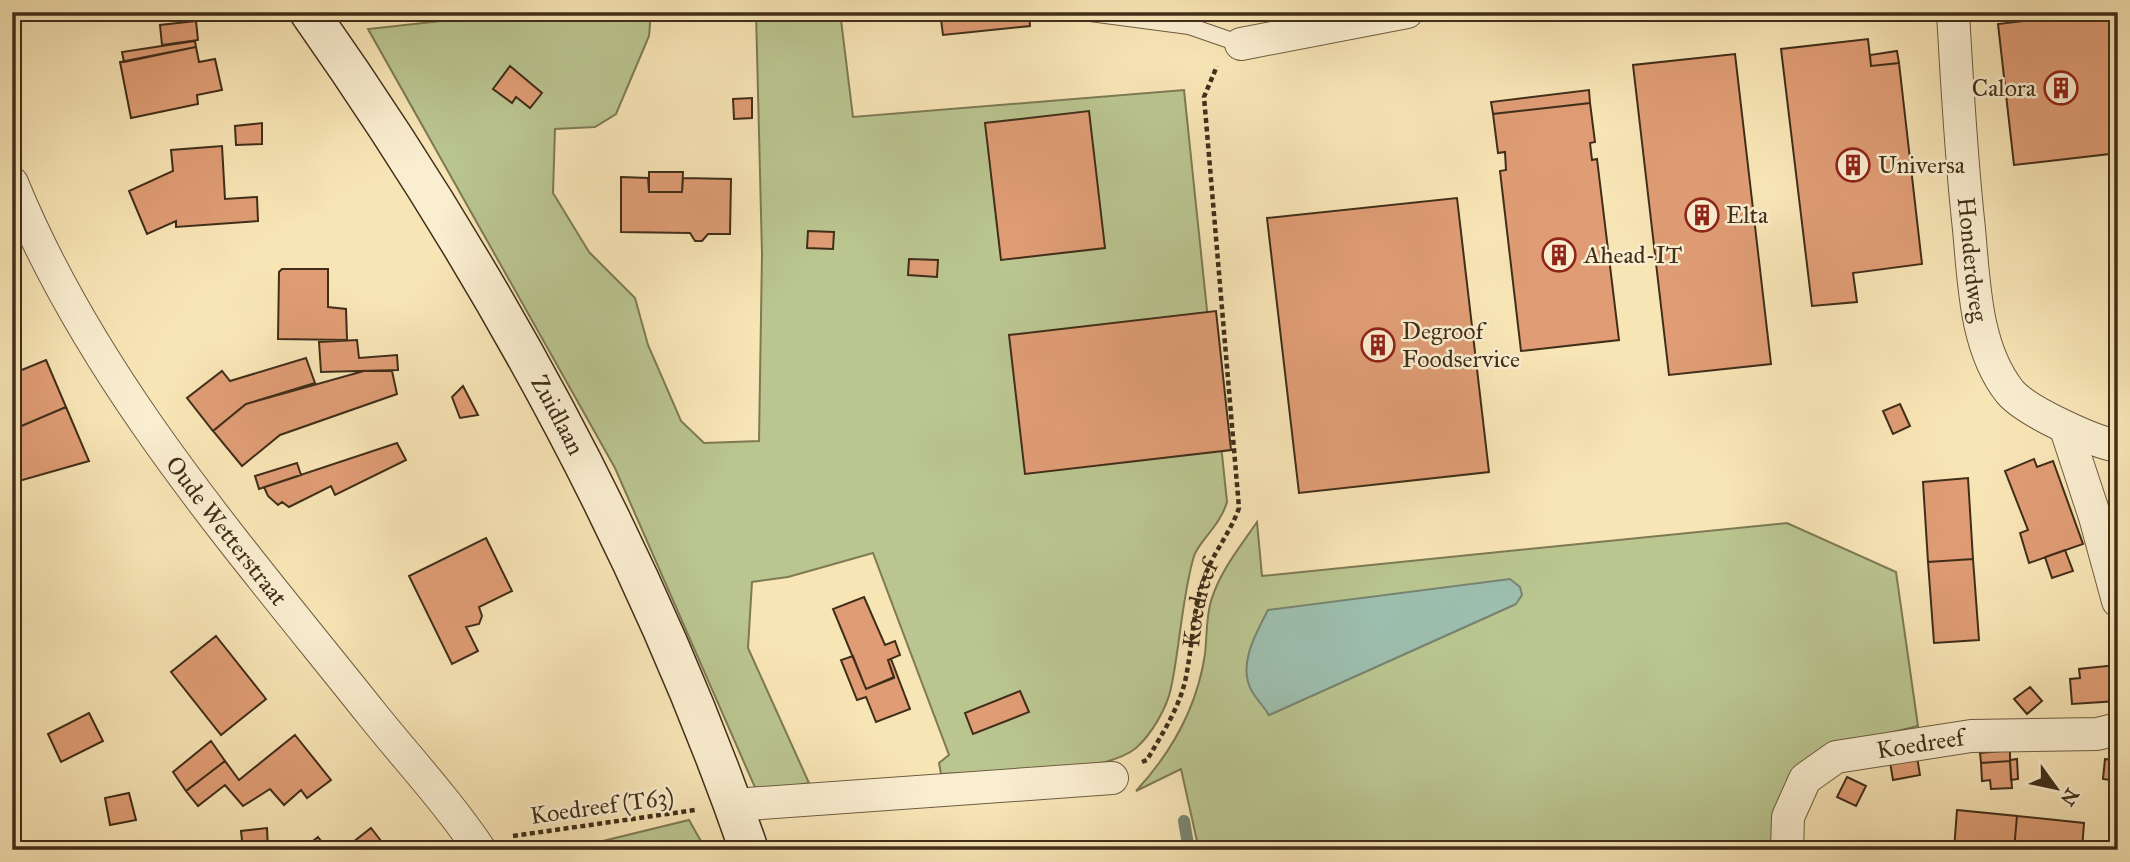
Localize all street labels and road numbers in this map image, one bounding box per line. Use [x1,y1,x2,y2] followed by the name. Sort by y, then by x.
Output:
[1951,195,1995,325] street label: Honderdweg
[524,370,591,460] street label: Zuidlaan
[159,450,294,612] street label: Oude Wetterstraat
[1176,552,1226,649] street label: Koedreef
[1875,722,1970,765] street label: Koedreef
[528,781,676,831] street label: Koedreef (T63)

